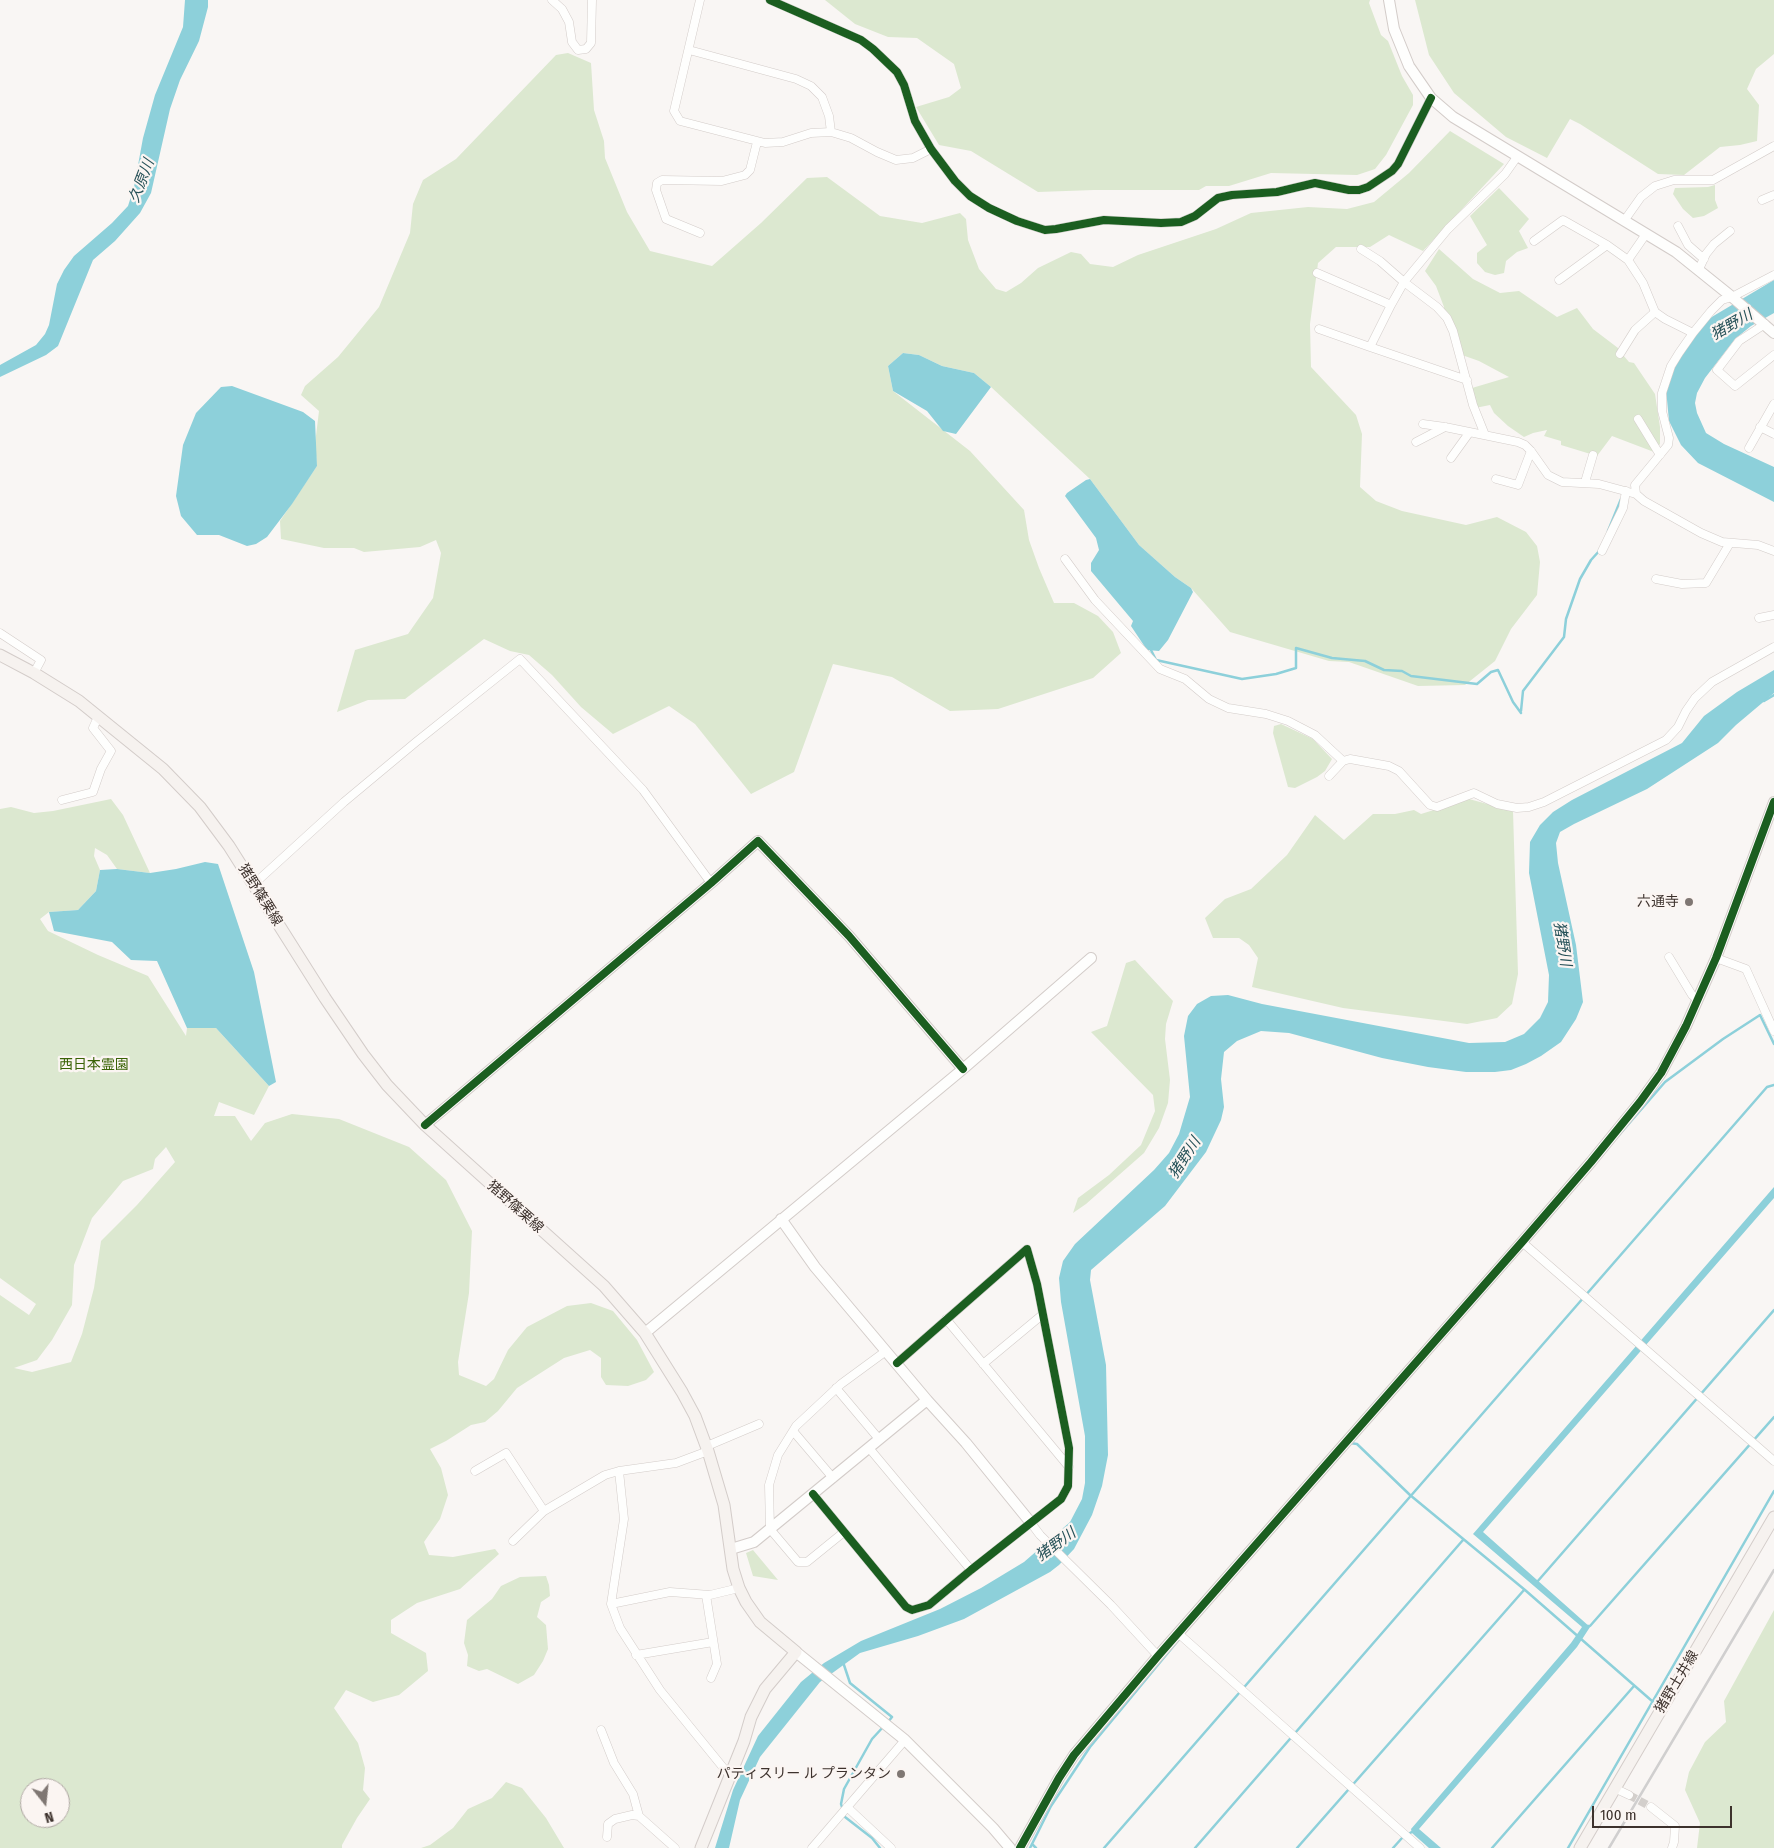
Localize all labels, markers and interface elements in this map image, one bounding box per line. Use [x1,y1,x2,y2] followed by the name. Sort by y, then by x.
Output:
[126,157,158,205] water label: 久原川
[1708,306,1756,344] water label: 猪野川
[234,861,286,929] street label: 猪野篠栗線
[1637,894,1679,910] place label: 六通寺
[1683,896,1695,908] marker: 六通寺
[1550,920,1574,968] water label: 猪野川
[59,1057,129,1073] park label: 西日本霊園
[1165,1134,1205,1182] water label: 猪野川
[483,1177,547,1237] street label: 猪野篠栗線
[1033,1524,1079,1566] water label: 猪野川
[1652,1648,1702,1716] street label: 猪野土井線
[716,1766,891,1782] place label: パティスリー ル プランタン
[895,1768,907,1780] marker: パティスリー ル プランタン
[20,1778,70,1828] north arrow
[1594,1796,1734,1828] scale bar
[1600,1806,1637,1824] text: 100 m
[43,1808,55,1826] text: N

